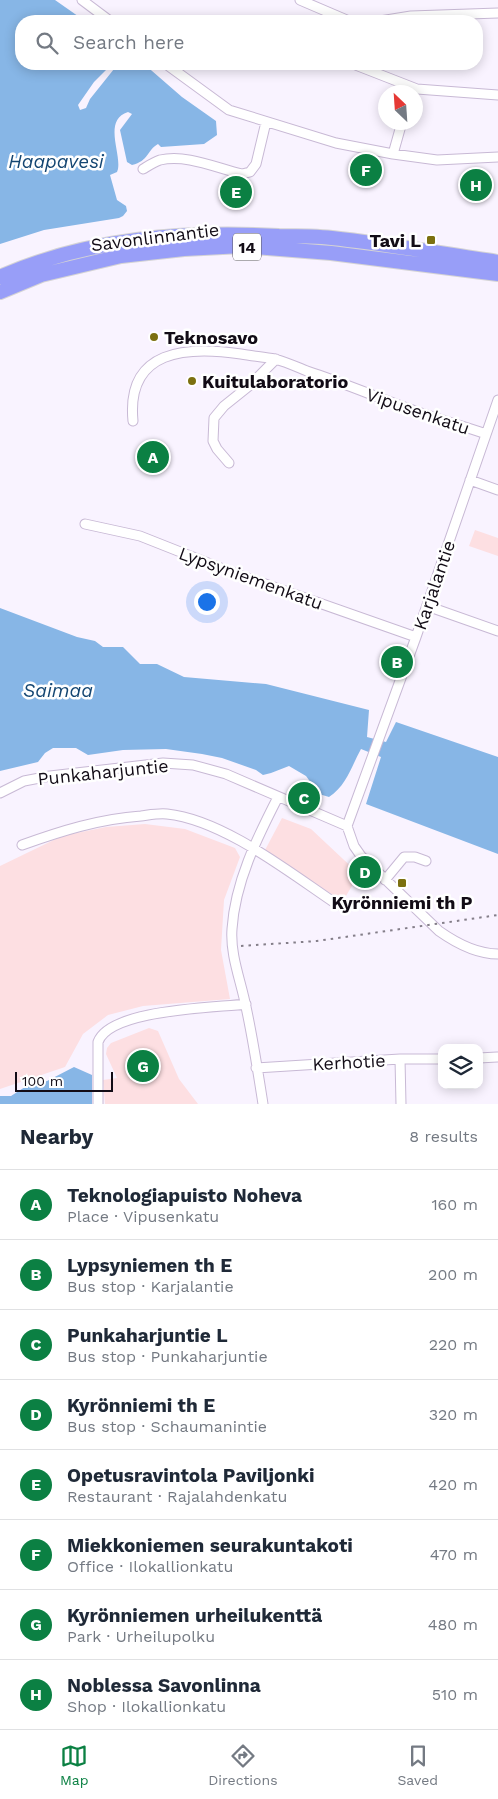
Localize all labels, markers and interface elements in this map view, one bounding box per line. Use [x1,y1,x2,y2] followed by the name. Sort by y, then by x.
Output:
[15,15,483,70] search box
[33,29,61,57] icon: search
[73,31,184,54] text: Search here
[378,85,423,130] north arrow
[8,150,105,173] water label: Haapavesi
[350,151,382,189] pin: F
[460,166,492,204] pin: H
[220,173,252,211] pin: E
[90,219,220,255] street label: Savonlinnantie
[369,230,421,251] place label: Tavi L
[233,233,261,260] road number: 14
[425,234,437,246] marker: Tavi L
[164,327,258,348] place label: Teknosavo
[148,331,160,343] marker: Teknosavo
[202,371,349,392] place label: Kuitulaboratorio
[186,375,198,387] marker: Kuitulaboratorio
[363,383,473,439] street label: Vipusenkatu
[137,438,169,476] pin: A
[409,537,459,633] street label: Karjalantie
[176,542,326,614] street label: Lypsyniemenkatu
[194,589,220,615] your location
[381,643,413,681] pin: B
[23,679,93,702] water label: Saimaa
[36,755,170,789] street label: Punkaharjuntie
[288,779,320,817] pin: C
[349,853,381,891] pin: D
[396,877,408,889] marker: Kyrönniemi th P
[331,892,473,913] place label: Kyrönniemi th P
[438,1044,483,1089] map controls
[438,1044,483,1089] button: layers
[127,1047,159,1085] pin: G
[312,1050,386,1074] street label: Kerhotie
[15,1069,112,1092] scale bar
[22,1073,63,1089] text: 100 m
[20,1124,93,1149] text: Nearby
[409,1127,478,1146] text: 8 results
[67,1184,302,1207] text: Teknologiapuisto Noheva
[31,1195,41,1214] text: A
[431,1195,478,1214] text: 160 m
[67,1207,219,1226] text: Place · Vipusenkatu
[67,1254,232,1277] text: Lypsyniemen th E
[31,1265,41,1284] text: B
[428,1265,478,1284] text: 200 m
[67,1277,234,1296] text: Bus stop · Karjalantie
[67,1324,228,1347] text: Punkaharjuntie L
[31,1335,41,1354] text: C
[429,1335,478,1354] text: 220 m
[67,1347,268,1366] text: Bus stop · Punkaharjuntie
[67,1394,215,1417] text: Kyrönniemi th E
[30,1405,42,1424] text: D
[429,1405,478,1424] text: 320 m
[67,1417,267,1436] text: Bus stop · Schaumanintie
[67,1464,315,1487] text: Opetusravintola Paviljonki
[31,1475,41,1494] text: E
[428,1475,478,1494] text: 420 m
[67,1487,287,1506] text: Restaurant · Rajalahdenkatu
[67,1534,353,1557] text: Miekkoniemen seurakuntakoti
[31,1545,41,1564] text: F
[430,1545,478,1564] text: 470 m
[67,1557,233,1576] text: Office · Ilokallionkatu
[67,1604,322,1627] text: Kyrönniemen urheilukenttä
[30,1615,42,1634] text: G
[428,1615,478,1634] text: 480 m
[67,1627,215,1646] text: Park · Urheilupolku
[67,1674,261,1697] text: Noblessa Savonlinna
[30,1685,42,1704] text: H
[432,1685,478,1704] text: 510 m
[67,1697,226,1716] text: Shop · Ilokallionkatu
[60,1742,89,1788] tab: Map
[208,1742,278,1788] tab: Directions
[397,1742,438,1788] tab: Saved

